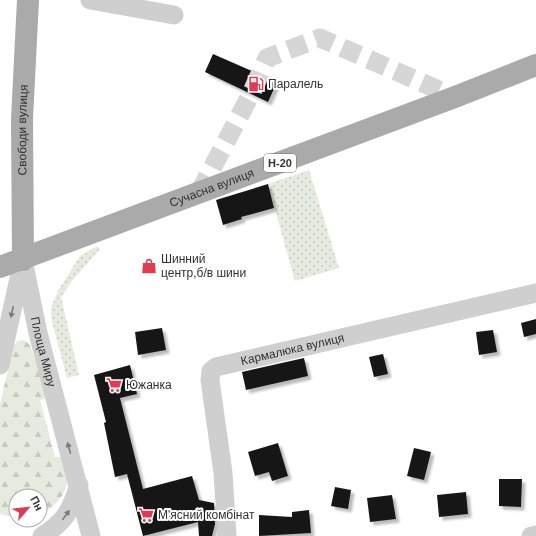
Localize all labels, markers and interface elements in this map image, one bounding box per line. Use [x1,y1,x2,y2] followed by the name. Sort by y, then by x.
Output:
[247,75,265,93] fuel station icon: Паралель
[268,77,323,91] place label: Паралель
[15,84,31,176] street label: Свободи вулиця
[264,154,296,172] road number: Н-20
[167,166,256,210] street label: Сучасна вулиця
[161,252,246,280] place label: Шинний центр,б/в шини
[140,257,158,275] shop icon: Шинний центр,б/в шини
[9,305,15,318] one-way arrow
[28,316,59,388] street label: Площа Миру
[239,331,346,368] street label: Кармалюка вулиця
[105,376,123,394] supermarket icon: Южанка
[126,378,172,392] place label: Южанка
[65,441,71,454] one-way arrow
[8,488,48,528] north arrow
[28,494,46,513] text: Пн
[137,506,155,524] supermarket icon: М'ясний комбінат
[158,508,255,522] place label: М'ясний комбінат
[62,510,70,520] one-way arrow

